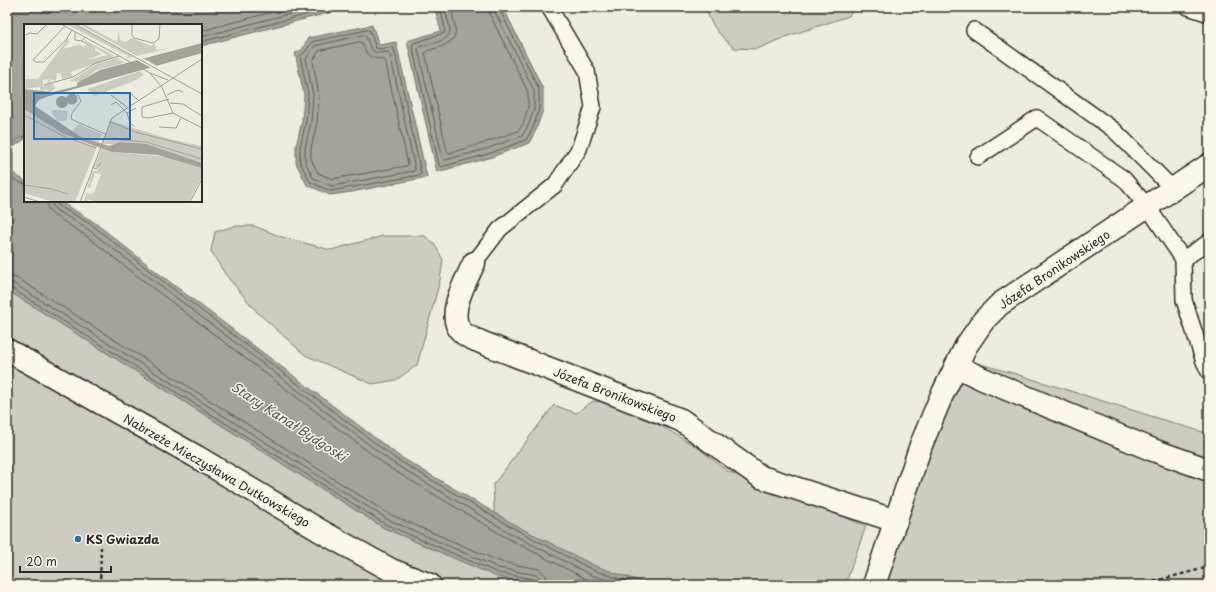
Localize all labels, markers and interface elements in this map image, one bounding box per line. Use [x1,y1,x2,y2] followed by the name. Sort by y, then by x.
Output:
[24,24,202,202] inset map
[995,225,1113,313] street label: Józefa Bronikowskiego
[551,362,680,426] street label: Józefa Bronikowskiego
[228,377,352,467] water label: Stary Kanał Bydgoski
[120,409,314,531] street label: Nabrzeże Mieczysława Dutkowskiego
[86,530,160,548] place label: KS Gwiazda
[73,534,83,544] marker: KS Gwiazda
[20,548,111,574] scale bar
[26,552,57,570] text: 20 m

